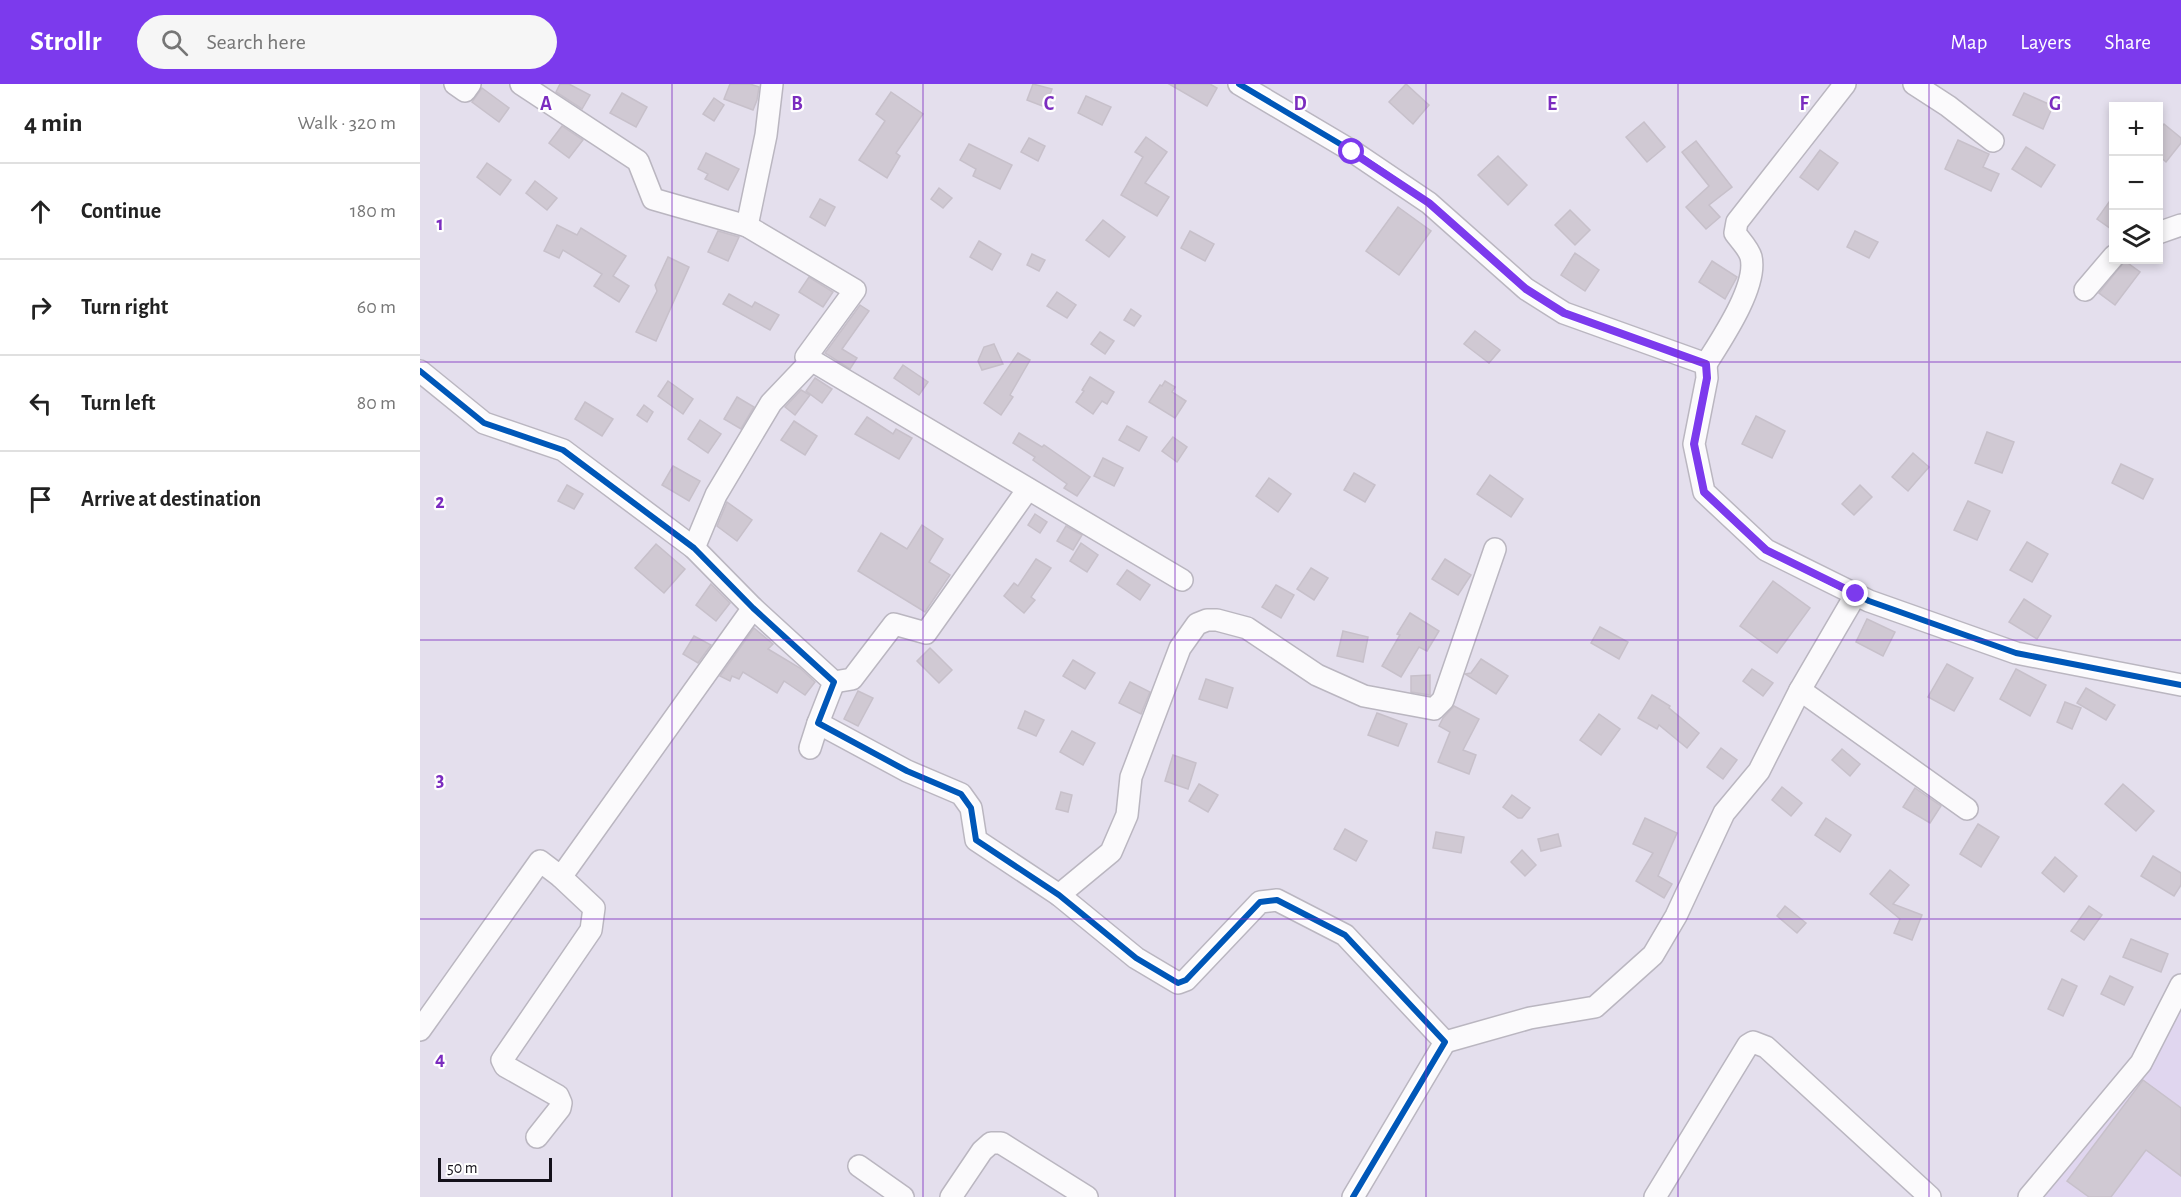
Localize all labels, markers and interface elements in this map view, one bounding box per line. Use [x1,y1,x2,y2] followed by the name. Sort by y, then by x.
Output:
[137,15,557,69] search box
[158,26,191,59] icon: search
[30,28,101,56] text: Strollr
[206,31,306,53] text: Search here
[1951,32,1987,53] text: Map
[2020,32,2071,53] text: Layers
[2104,32,2151,53] text: Share
[540,94,552,114] text: A
[791,94,803,114] text: B
[1044,94,1055,114] text: C
[1293,94,1307,114] text: D
[1547,94,1557,114] text: E
[1799,94,1809,114] text: F
[2049,94,2061,114] text: G
[2109,102,2163,264] map controls
[2109,102,2163,156] button: +
[24,110,83,136] text: 4 min
[298,113,396,133] text: Walk · 320 m
[1338,138,1364,164] route start
[2109,156,2163,210] button: −
[24,195,57,228] icon: ahead
[81,200,161,222] text: Continue
[350,201,396,221] text: 180 m
[2109,210,2163,264] button: layers
[436,214,444,234] text: 1
[24,291,57,324] icon: right
[81,296,168,318] text: Turn right
[357,297,396,317] text: 60 m
[24,387,57,420] icon: left
[81,392,155,414] text: Turn left
[357,393,396,413] text: 80 m
[24,483,57,516] icon: arrive
[81,488,261,510] text: Arrive at destination
[435,492,445,512] text: 2
[1842,580,1868,606] route end
[436,770,444,790] text: 3
[435,1049,445,1069] text: 4
[438,1155,552,1182] scale bar
[447,1160,478,1176] text: 50 m

